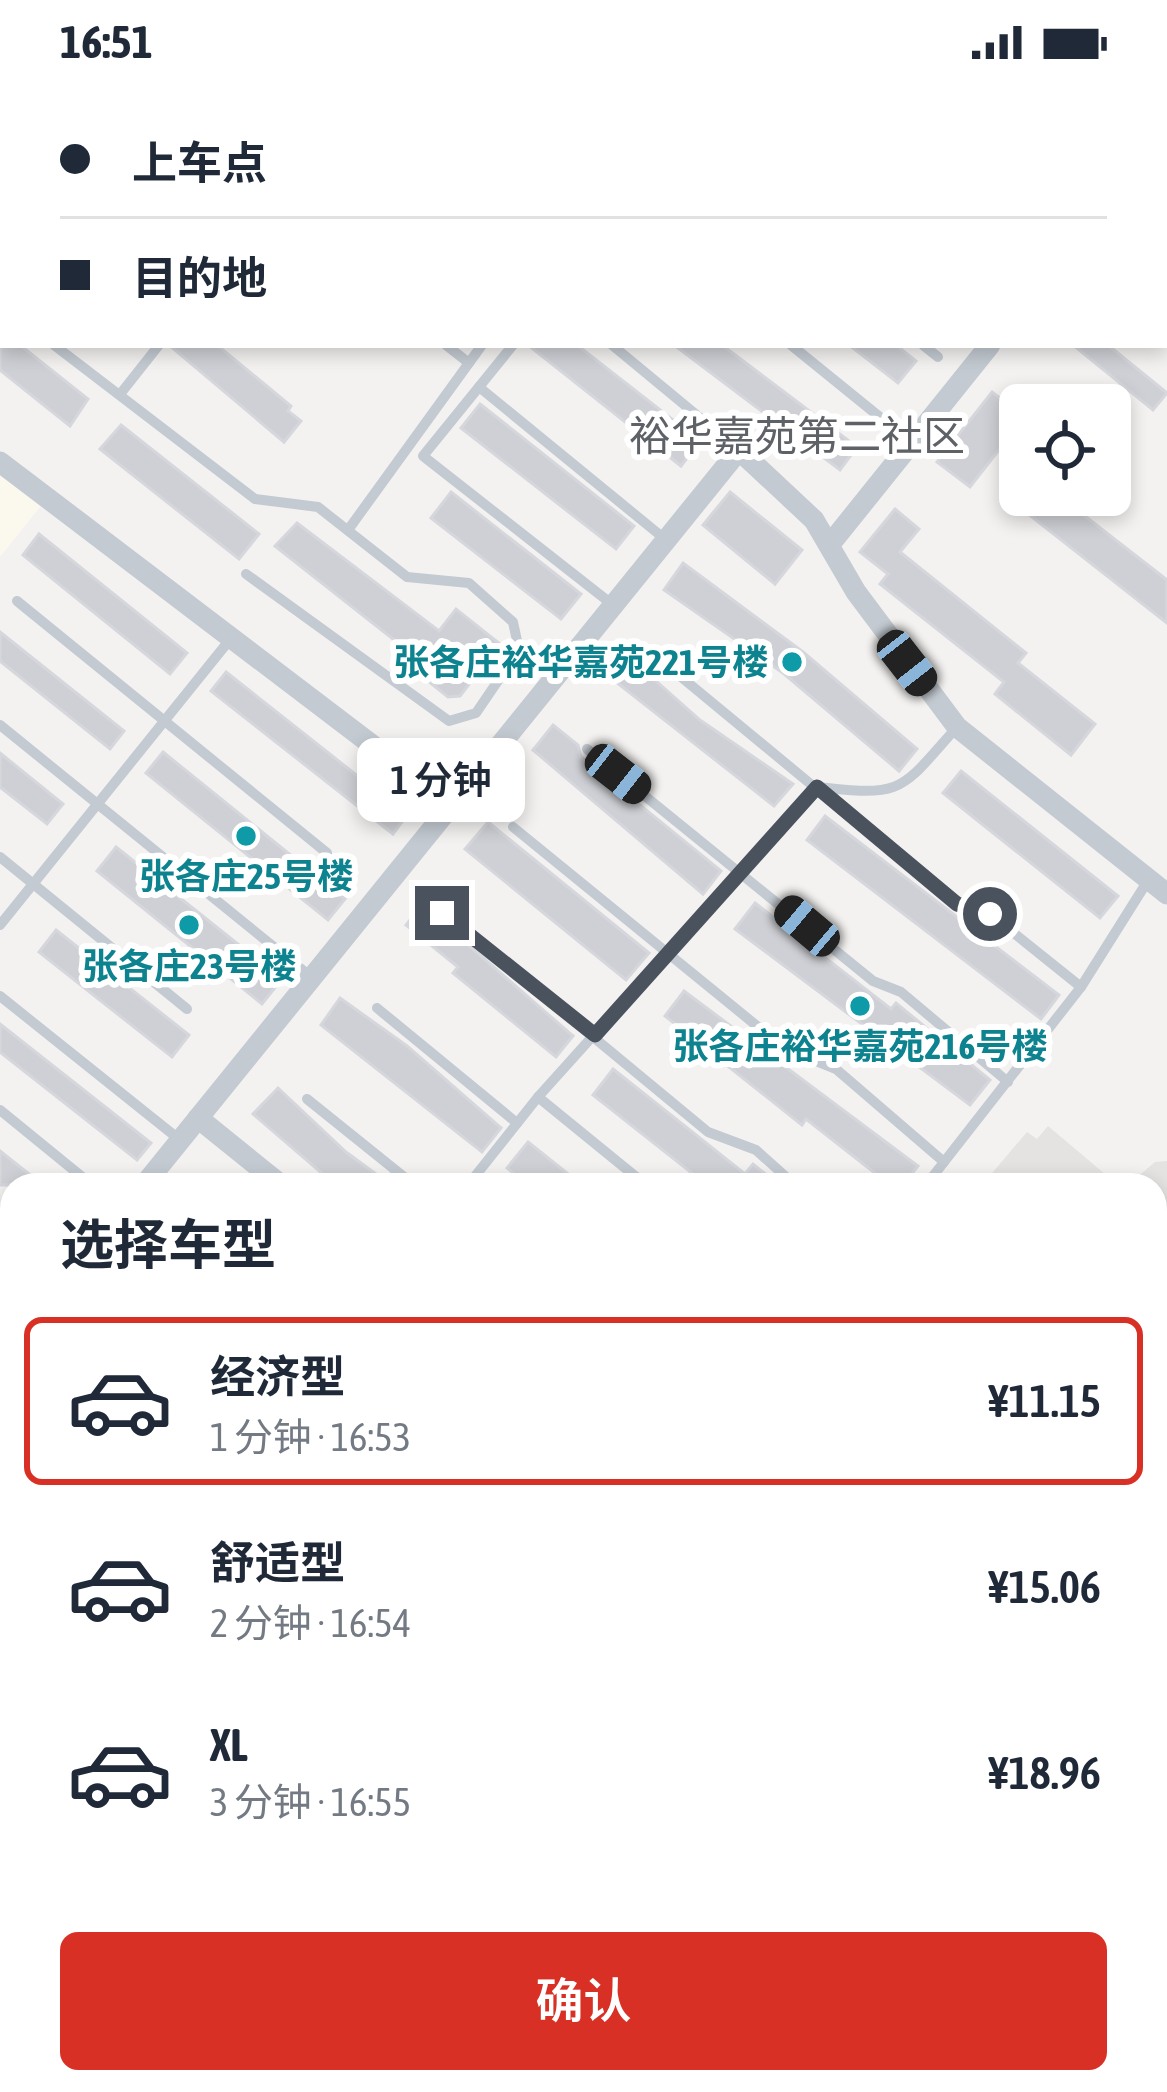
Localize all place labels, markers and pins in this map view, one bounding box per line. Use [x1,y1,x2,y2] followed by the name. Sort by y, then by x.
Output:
[393,641,768,683] place label: 张各庄裕华嘉苑221号楼
[779,649,805,675] marker: 张各庄裕华嘉苑221号楼
[233,823,259,849] marker: 张各庄25号楼
[139,855,353,897] place label: 张各庄25号楼
[176,912,202,938] marker: 张各庄23号楼
[82,945,296,987] place label: 张各庄23号楼
[847,993,873,1019] marker: 张各庄裕华嘉苑216号楼
[673,1025,1047,1067] place label: 张各庄裕华嘉苑216号楼

